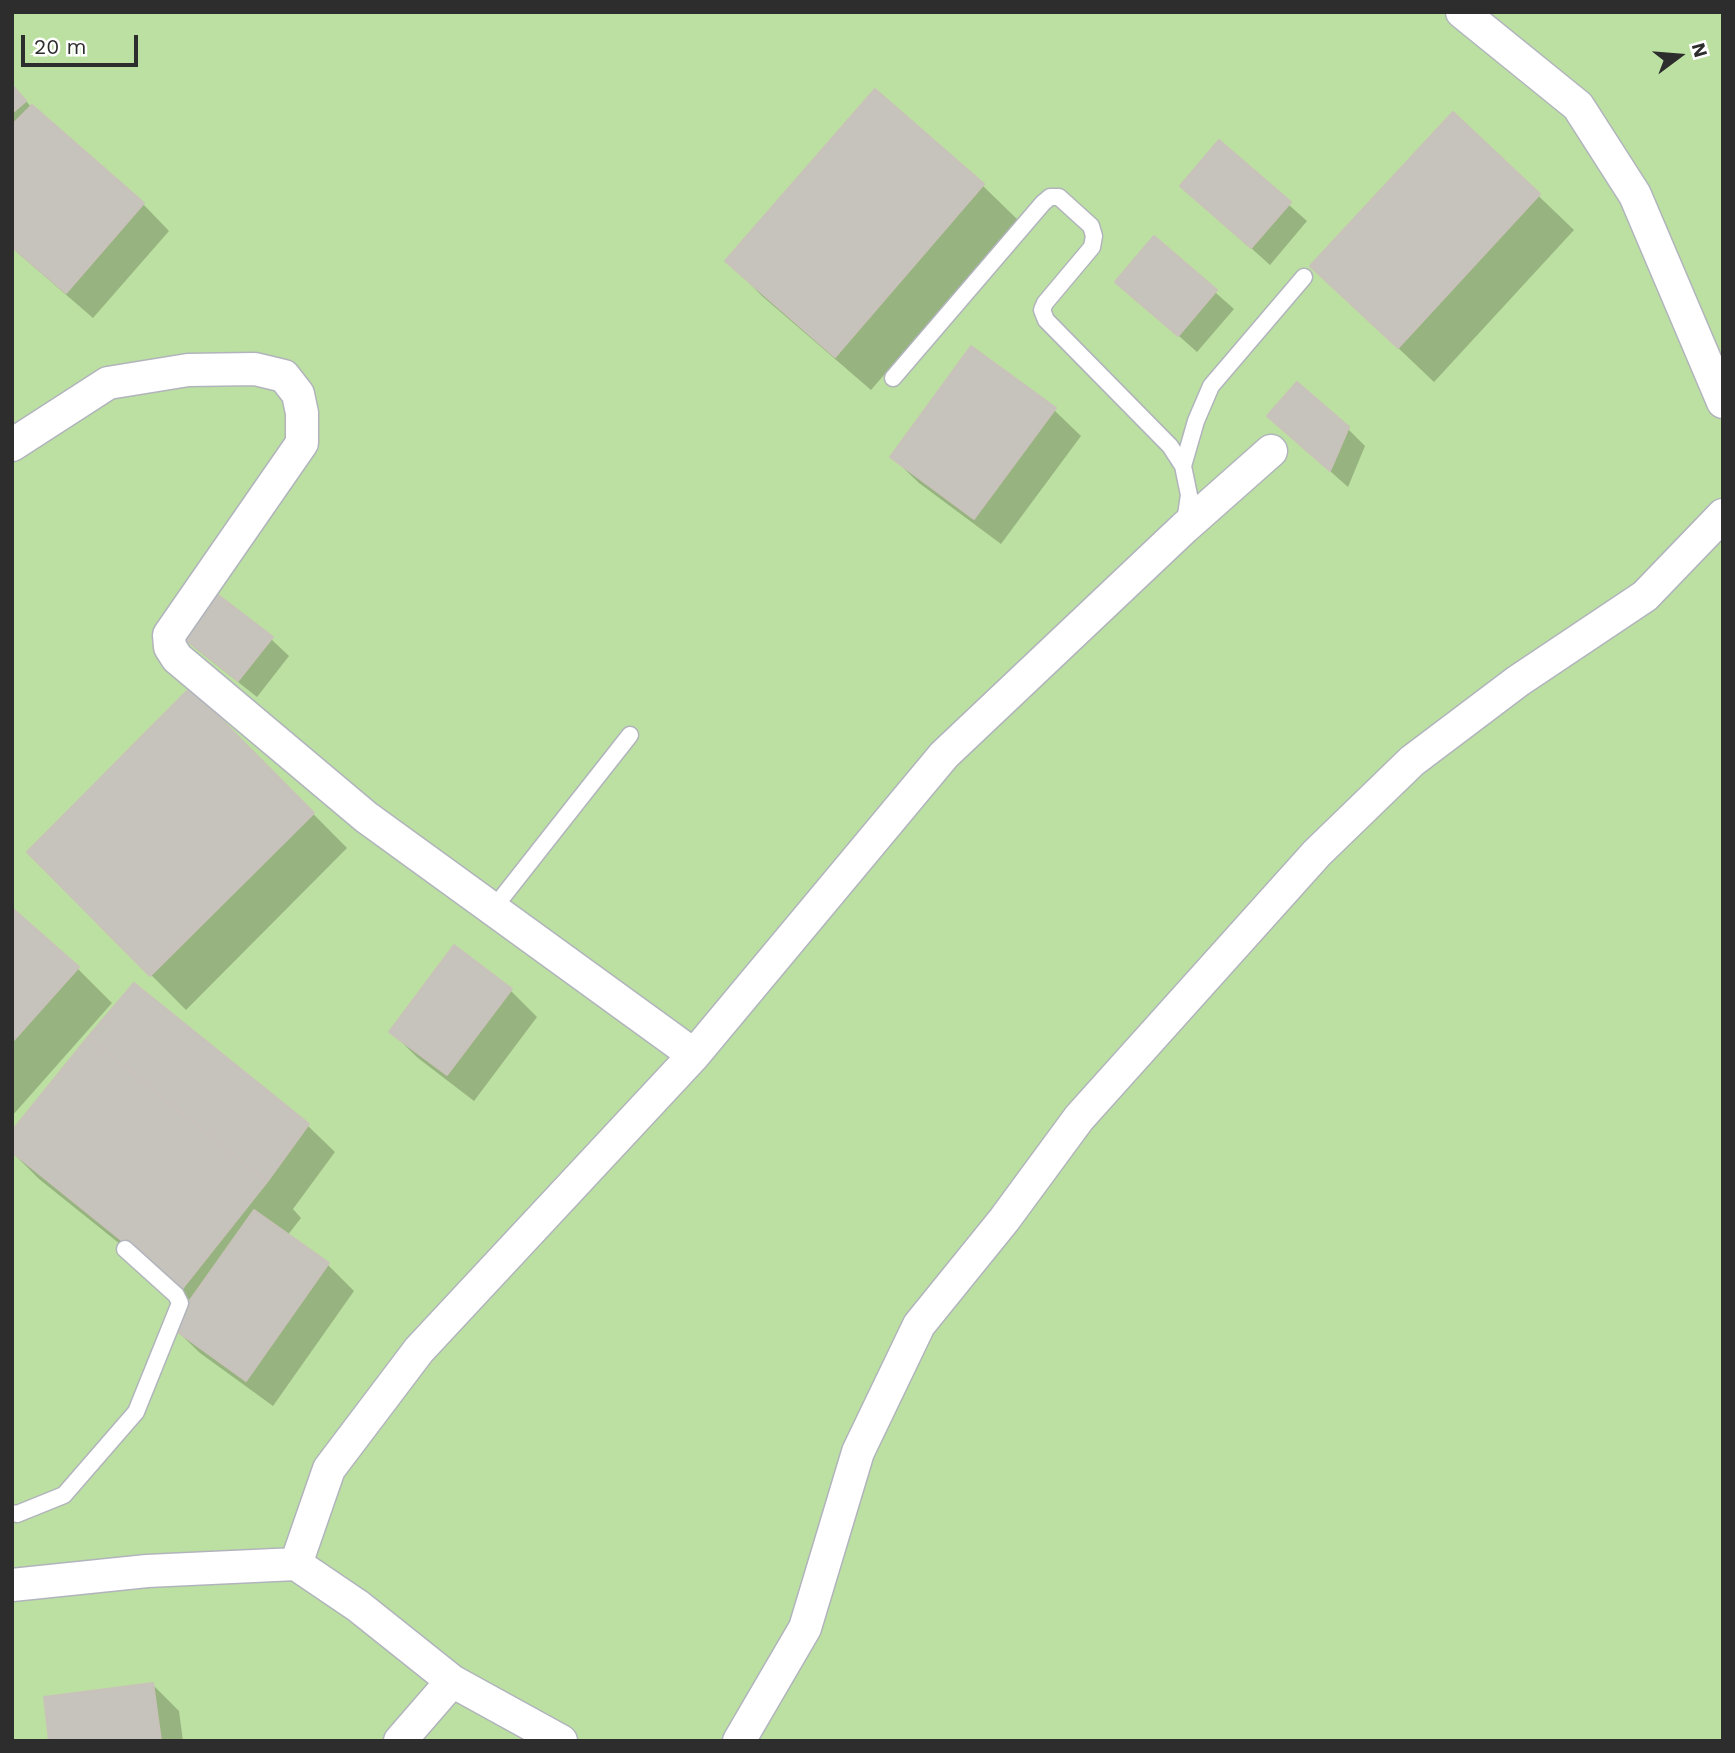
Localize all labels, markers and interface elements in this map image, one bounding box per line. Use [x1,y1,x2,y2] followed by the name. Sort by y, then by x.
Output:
[24,21,142,65] scale bar
[1644,21,1714,91] north arrow
[34,34,86,59] text: 20 m
[1687,40,1713,60] text: N

